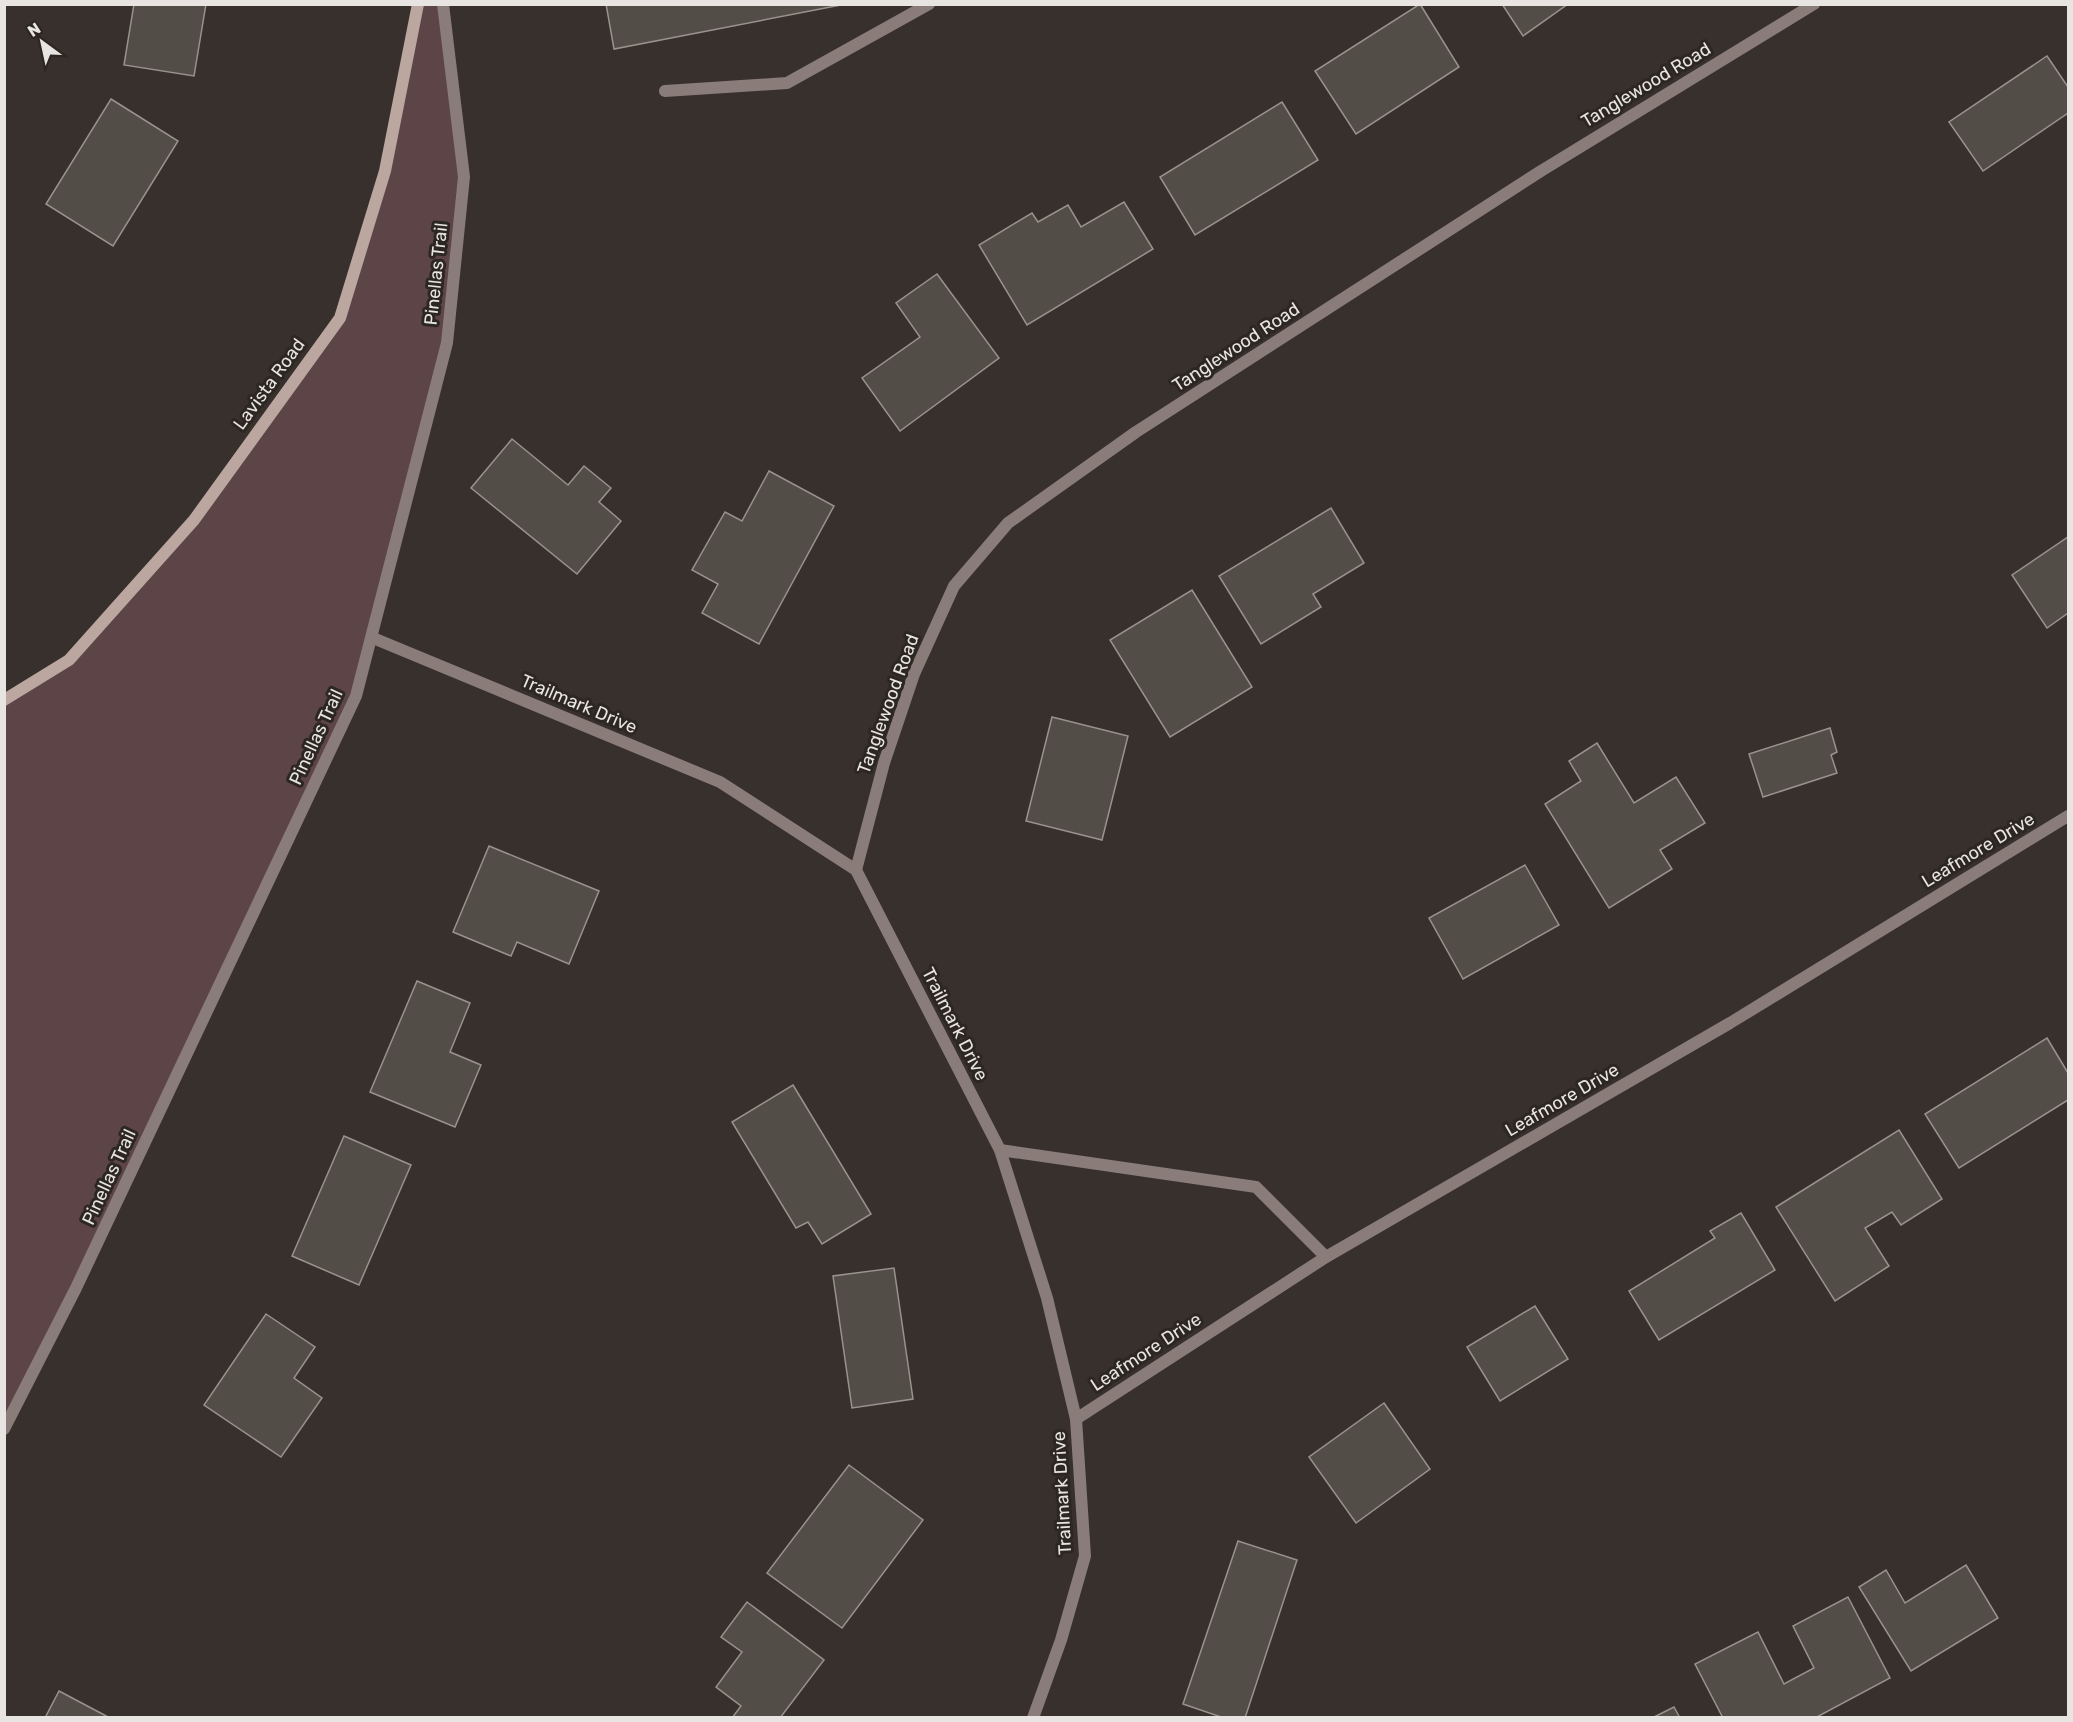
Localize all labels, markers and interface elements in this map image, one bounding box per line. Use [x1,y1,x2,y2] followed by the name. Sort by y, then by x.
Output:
[12,12,72,72] north arrow
[24,19,44,41] text: N
[1577,38,1715,132] street label: Tanglewood Road
[420,222,452,326] street label: Pinellas Trail
[1168,298,1304,396] street label: Tanglewood Road
[229,334,309,434] street label: Lavista Road
[852,631,924,777] street label: Tanglewood Road
[518,670,640,738] street label: Trailmark Drive
[284,686,348,788] street label: Pinellas Trail
[1918,808,2038,892] street label: Leafmore Drive
[917,964,993,1084] street label: Trailmark Drive
[1501,1059,1623,1141] street label: Leafmore Drive
[77,1126,141,1228] street label: Pinellas Trail
[1086,1308,1206,1396] street label: Leafmore Drive
[1048,1431,1076,1555] street label: Trailmark Drive

